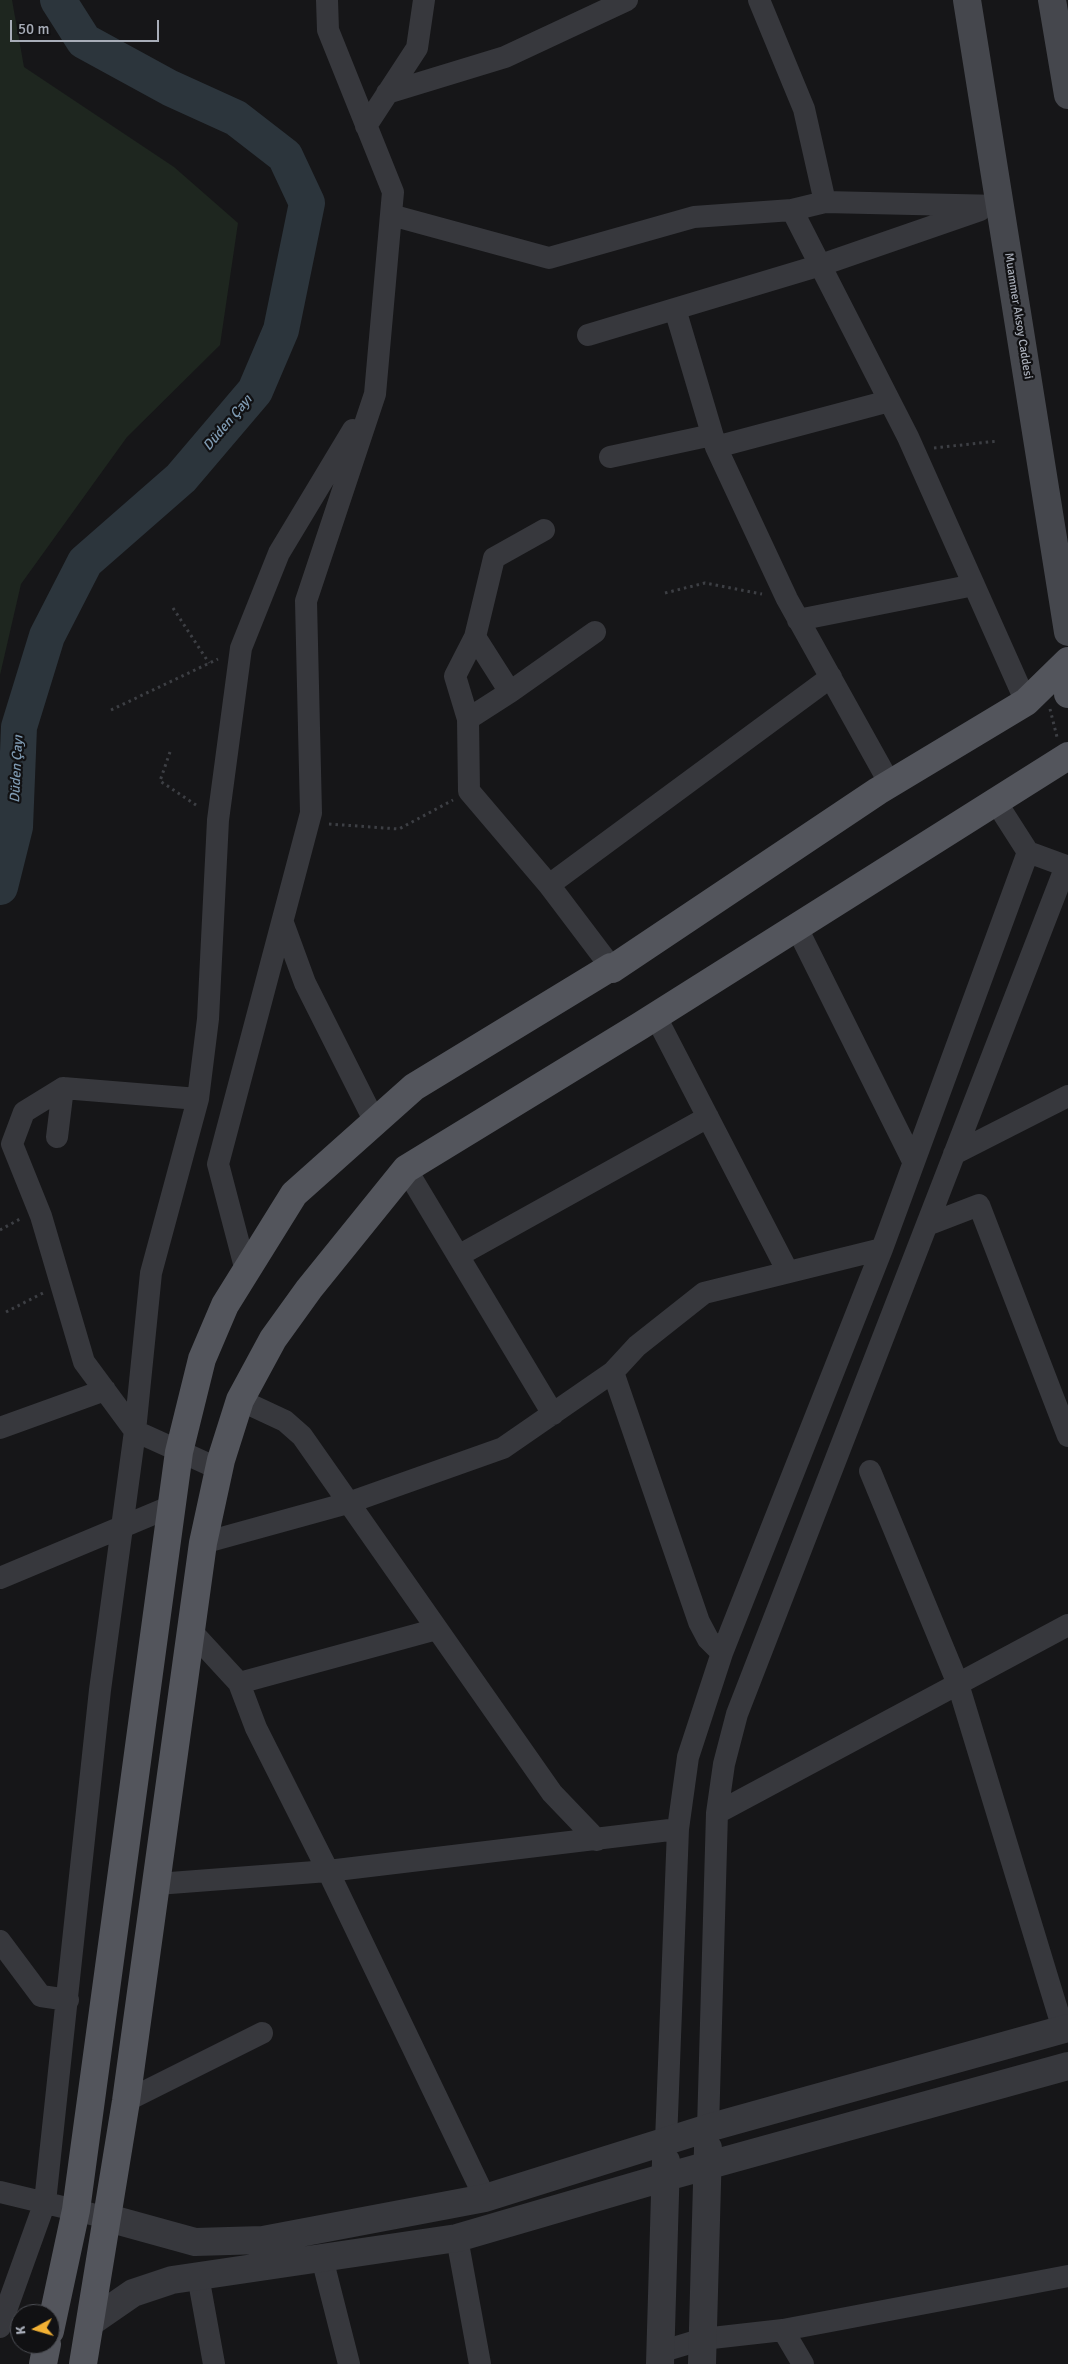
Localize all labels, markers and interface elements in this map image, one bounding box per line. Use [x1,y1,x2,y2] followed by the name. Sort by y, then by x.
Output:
[12,10,161,42] scale bar
[18,20,49,38] text: 50 m
[1001,252,1035,380] street label: Muammer Aksoy Caddesi
[200,392,256,454] water label: Düden Çayı
[7,735,27,803] water label: Düden Çayı
[10,2304,60,2354] north arrow
[12,2325,29,2336] text: K

